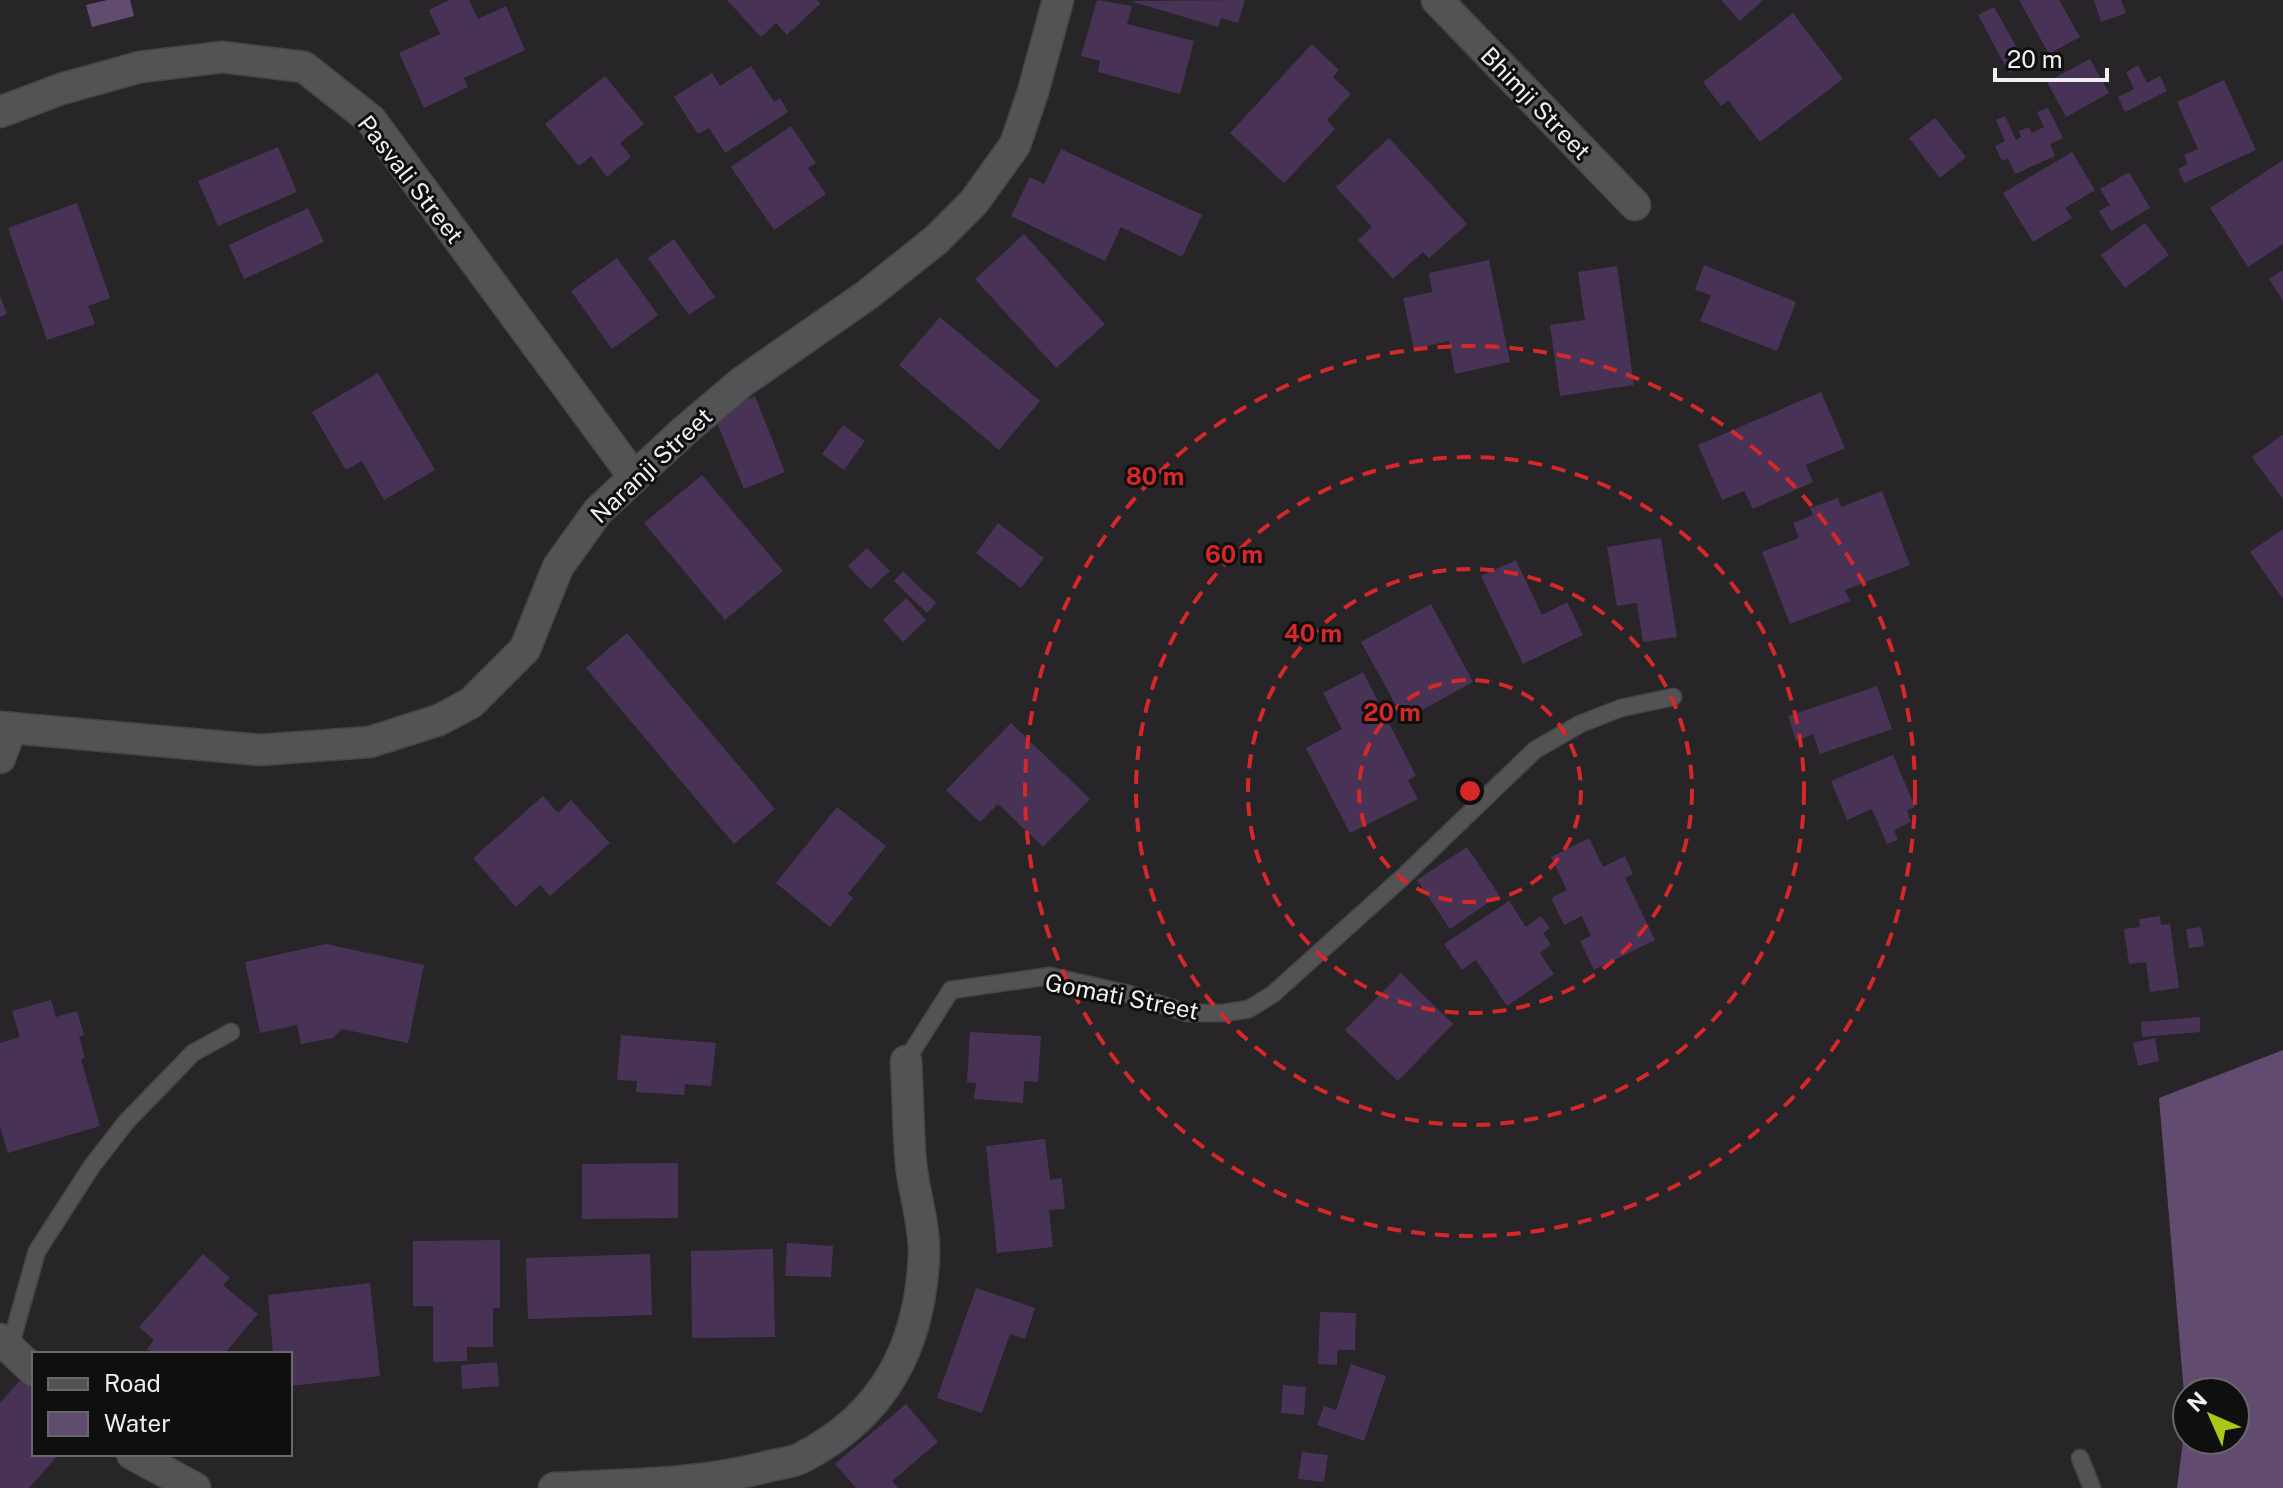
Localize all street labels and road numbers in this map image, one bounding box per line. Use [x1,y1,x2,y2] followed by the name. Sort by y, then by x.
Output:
[1476,41,1596,165] street label: Bhimji Street
[352,110,470,248] street label: Pasvali Street
[585,402,717,528] street label: Naranji Street
[1043,967,1201,1025] street label: Gomati Street

